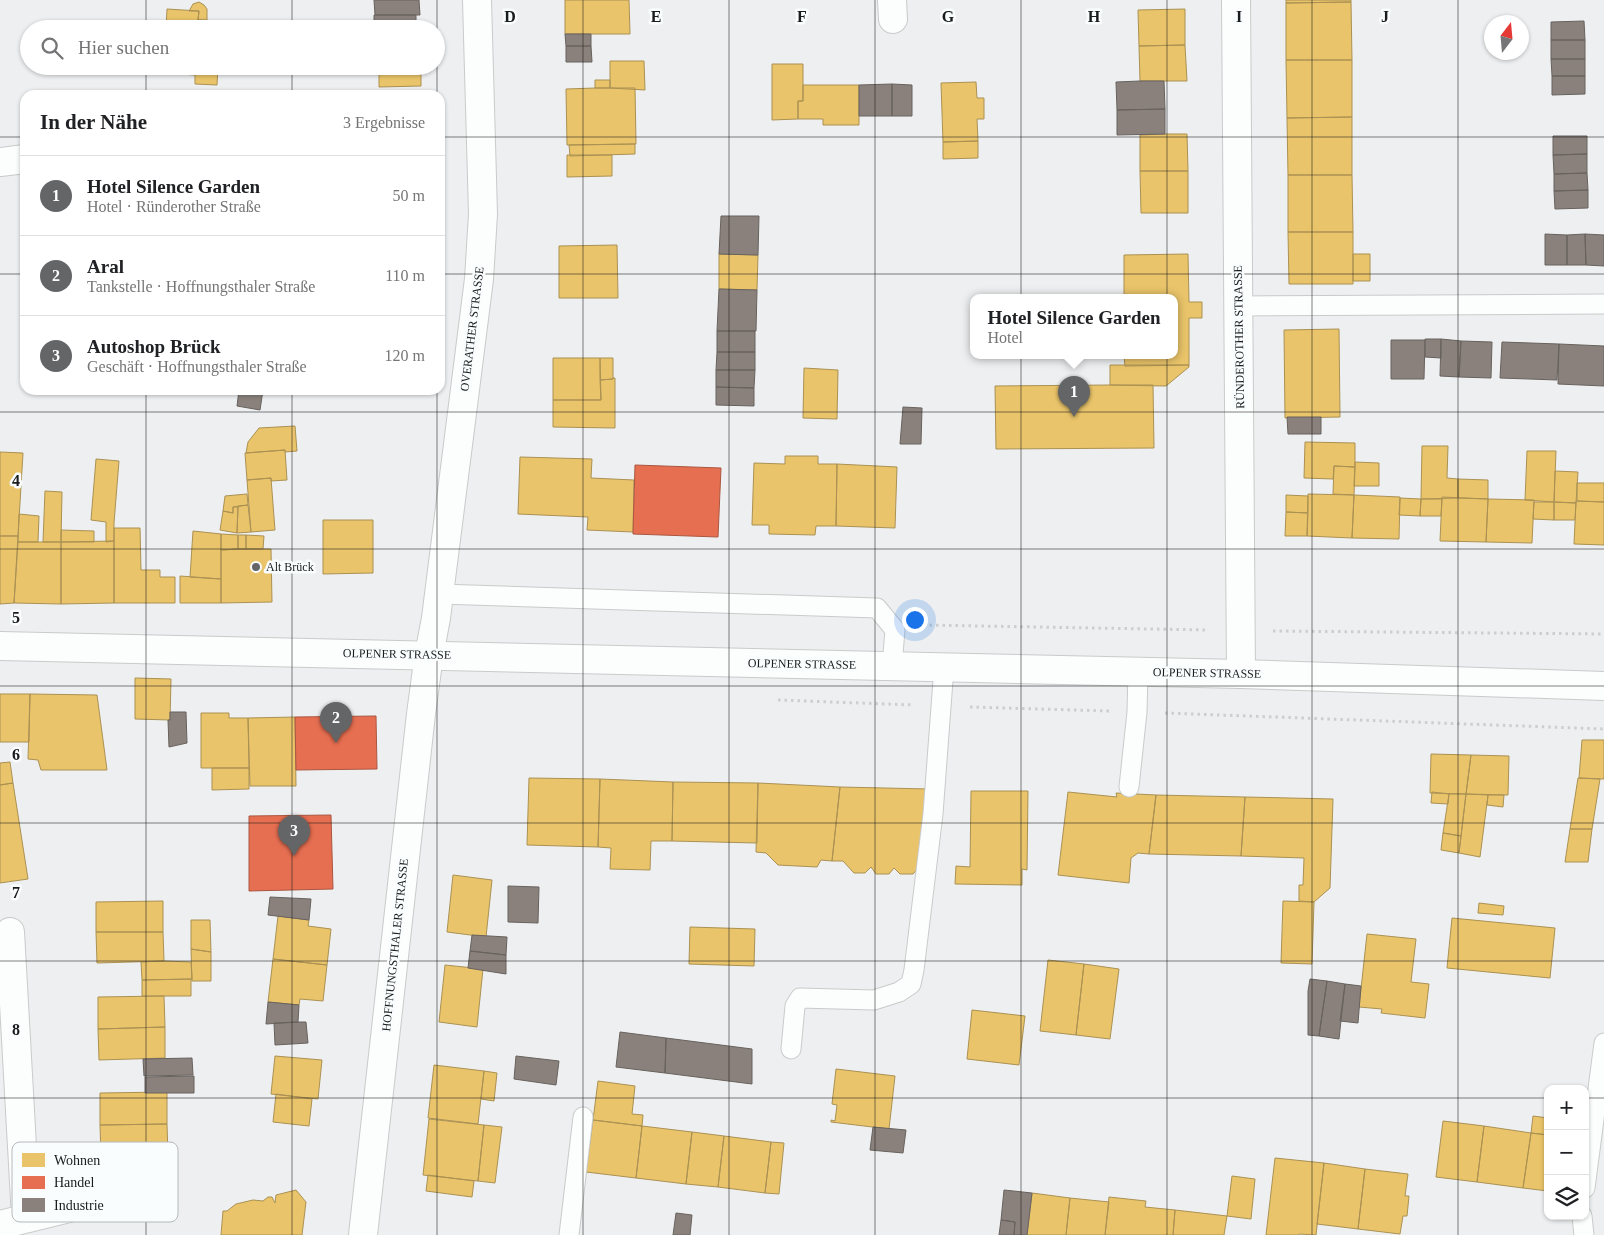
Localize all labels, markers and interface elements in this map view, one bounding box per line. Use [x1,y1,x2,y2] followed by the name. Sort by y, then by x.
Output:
[504,8,516,25] text: D
[651,8,661,25] text: E
[797,8,807,25] text: F
[942,8,955,25] text: G
[1088,8,1101,25] text: H
[1236,8,1242,25] text: I
[1381,8,1389,25] text: J
[1484,15,1529,60] north arrow
[20,20,445,75] search box
[38,34,66,62] icon: search
[78,37,169,58] text: Hier suchen
[40,110,147,134] text: In der Nähe
[343,114,425,131] text: 3 Ergebnisse
[87,176,260,197] text: Hotel Silence Garden
[52,187,60,204] text: 1
[393,187,425,204] text: 50 m
[87,198,261,215] text: Hotel · Ründerother Straße
[87,256,124,277] text: Aral
[1231,265,1247,409] street label: RÜNDEROTHER STRASSE
[457,266,487,392] street label: OVERATHER STRASSE
[52,267,60,284] text: 2
[385,267,425,284] text: 110 m
[87,278,315,295] text: Tankstelle · Hoffnungsthaler Straße
[970,294,1178,359] popup
[987,307,1161,328] text: Hotel Silence Garden
[987,329,1023,346] text: Hotel
[87,336,221,357] text: Autoshop Brück
[52,347,60,364] text: 3
[385,347,425,364] text: 120 m
[87,358,307,375] text: Geschäft · Hoffnungsthaler Straße
[1058,376,1090,417] pin: 1
[12,472,20,489] text: 4
[266,560,314,574] place label: Alt Brück
[250,561,262,573] marker: Alt Brück
[902,607,928,633] your location
[12,609,20,626] text: 5
[343,646,451,662] street label: OLPENER STRASSE
[748,656,856,672] street label: OLPENER STRASSE
[1153,665,1261,681] street label: OLPENER STRASSE
[320,702,352,743] pin: 2
[12,746,20,763] text: 6
[278,815,310,856] pin: 3
[379,858,411,1032] street label: HOFFNUNGSTHALER STRASSE
[12,884,20,901] text: 7
[12,1021,20,1038] text: 8
[1544,1085,1589,1220] map controls
[1544,1085,1589,1130] button: +
[1544,1130,1589,1175] button: −
[12,1142,178,1222] legend
[54,1153,100,1168] text: Wohnen
[54,1175,95,1190] text: Handel
[1544,1175,1589,1220] button: layers
[54,1198,104,1213] text: Industrie

